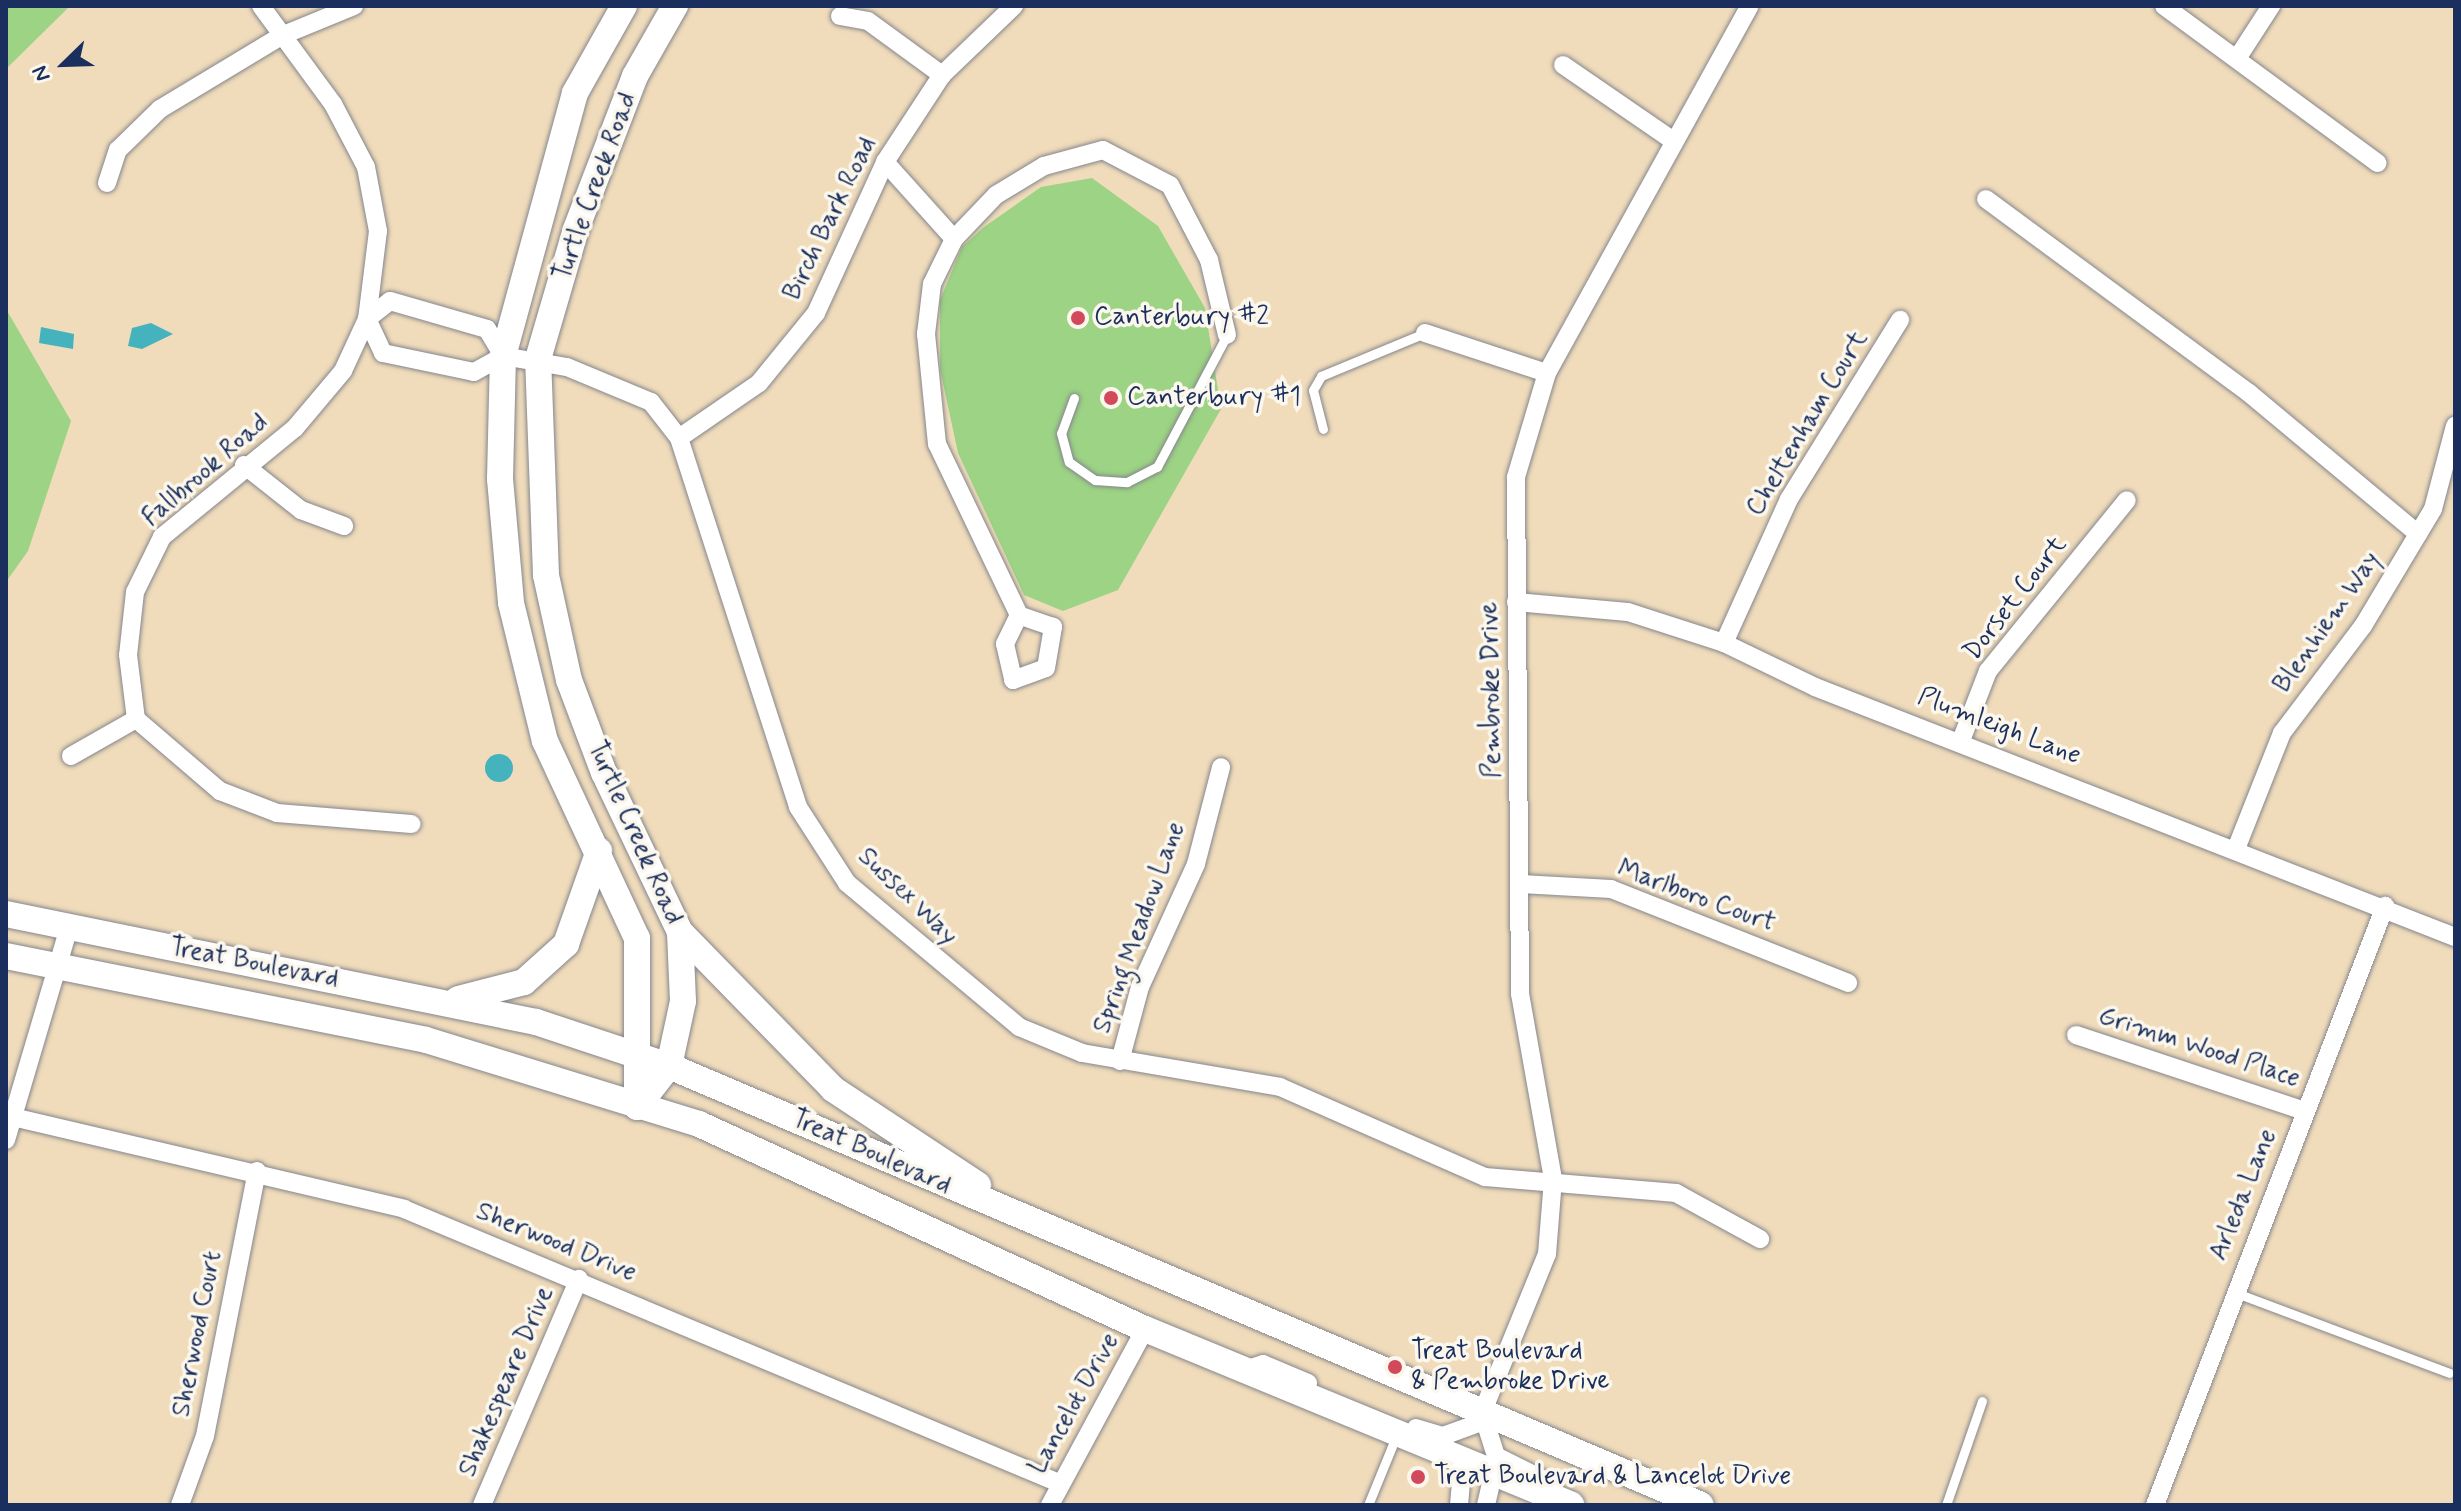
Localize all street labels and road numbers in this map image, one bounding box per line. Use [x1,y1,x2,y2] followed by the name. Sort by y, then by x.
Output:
[548,89,644,285] street label: Turtle Creek Road
[778,132,884,306] street label: Birch Bark Road
[1741,326,1875,522] street label: Cheltenham Court
[137,409,275,533] street label: Fallbrook Road
[1959,532,2073,666] street label: Dorset Court
[2267,545,2389,701] street label: Blenhiem Way
[1475,602,1509,778] street label: Pembroke Drive
[1912,681,2086,773] street label: Plumleigh Lane
[580,737,688,929] street label: Turtle Creek Road
[1086,814,1194,1042] street label: Spring Meadow Lane
[851,842,963,952] street label: Sussex Way
[1613,854,1779,940] street label: Marlboro Court
[169,933,339,995] street label: Treat Boulevard
[2094,1000,2304,1096] street label: Grimm Wood Place
[788,1105,954,1201] street label: Treat Boulevard
[2204,1125,2284,1265] street label: Arleda Lane
[472,1197,640,1289] street label: Sherwood Drive
[166,1246,230,1422] street label: Sherwood Court
[453,1283,561,1481] street label: Shakespeare Drive
[1024,1329,1126,1479] street label: Lancelot Drive

